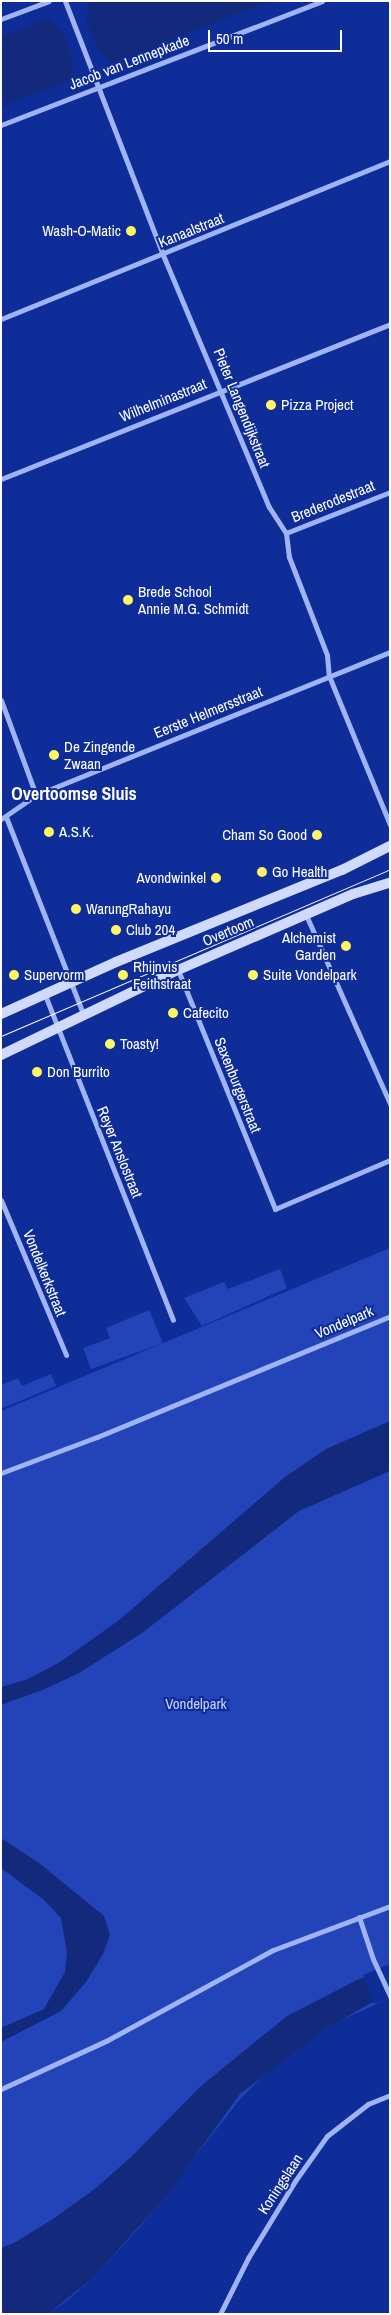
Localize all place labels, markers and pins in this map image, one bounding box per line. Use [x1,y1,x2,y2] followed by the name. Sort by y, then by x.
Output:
[42,222,121,240] place label: Wash-O-Matic
[125,225,137,237] marker: Wash-O-Matic
[281,396,353,414] place label: Pizza Project
[265,399,277,411] marker: Pizza Project
[138,582,249,617] place label: Brede School Annie M.G. Schmidt
[122,594,134,606] marker: Brede School Annie M.G. Schmidt
[64,737,135,772] place label: De Zingende Zwaan
[48,749,60,761] marker: De Zingende Zwaan
[59,823,94,841] place label: A.S.K.
[43,826,55,838] marker: A.S.K.
[222,826,307,844] place label: Cham So Good
[311,829,323,841] marker: Cham So Good
[272,863,327,881] place label: Go Health
[256,866,268,878] marker: Go Health
[136,869,206,887] place label: Avondwinkel
[210,872,222,884] marker: Avondwinkel
[86,900,171,918] place label: WarungRahayu
[70,903,82,915] marker: WarungRahayu
[126,921,175,939] place label: Club 204
[110,924,122,936] marker: Club 204
[282,928,336,963] place label: Alchemist Garden
[340,940,352,952] marker: Alchemist Garden
[133,957,191,992] place label: Rhijnvis Feithstraat
[24,966,84,984] place label: Supervorm
[263,966,357,984] place label: Suite Vondelpark
[8,969,20,981] marker: Supervorm
[117,969,129,981] marker: Rhijnvis Feithstraat
[247,969,259,981] marker: Suite Vondelpark
[183,1004,229,1022] place label: Cafecito
[167,1007,179,1019] marker: Cafecito
[120,1035,159,1053] place label: Toasty!
[104,1038,116,1050] marker: Toasty!
[47,1063,110,1081] place label: Don Burrito
[31,1066,43,1078] marker: Don Burrito

